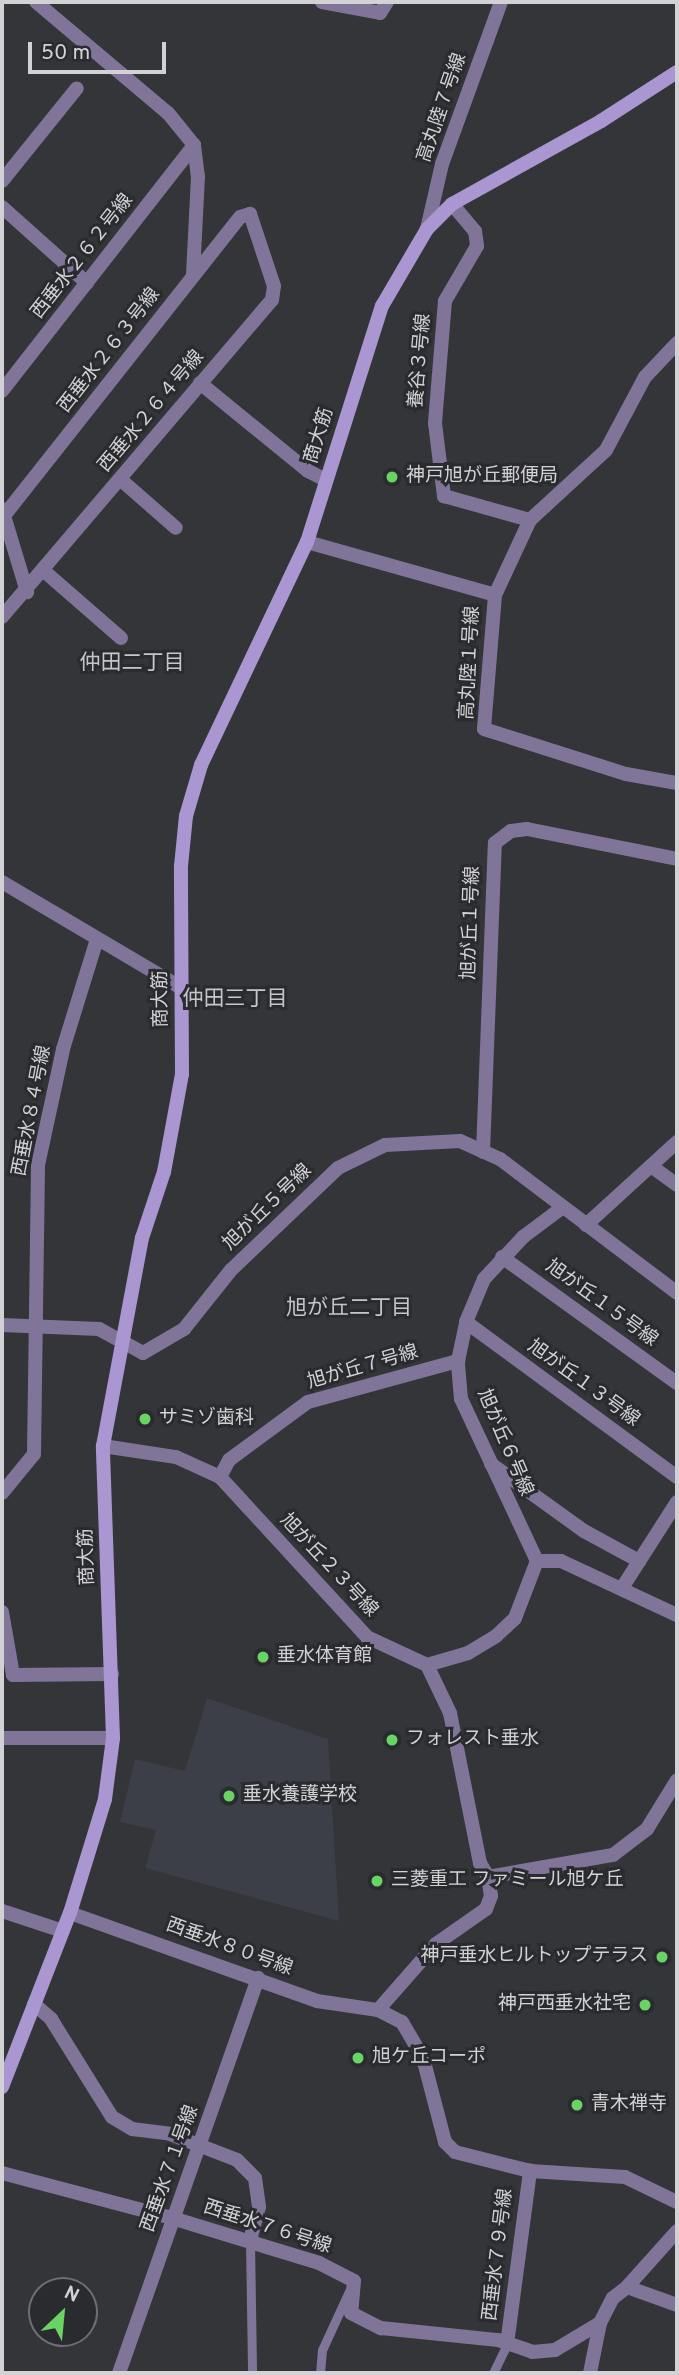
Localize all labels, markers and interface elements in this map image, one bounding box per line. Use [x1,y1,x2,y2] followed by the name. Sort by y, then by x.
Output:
[32,28,170,72] scale bar
[41,40,90,67] text: 50 m
[414,50,472,166] street label: 高丸陸７号線
[27,190,139,324] street label: 西垂水２６２号線
[54,284,166,418] street label: 西垂水２６３号線
[406,313,436,409] street label: 養谷３号線
[94,346,210,478] street label: 西垂水２６４号線
[301,405,339,467] street label: 商大筋
[406,466,558,488] place label: 神戸旭が丘郵便局
[384,469,400,485] marker: 神戸旭が丘郵便局
[457,605,485,721] street label: 高丸陸１号線
[80,651,184,677] district label: 仲田二丁目
[459,866,485,980] street label: 旭が丘１号線
[150,970,174,1028] street label: 商大筋
[183,987,287,1013] district label: 仲田三丁目
[9,1044,57,1178] street label: 西垂水８４号線
[219,1160,317,1256] street label: 旭が丘５号線
[540,1256,662,1352] street label: 旭が丘１５号線
[286,1296,412,1322] district label: 旭が丘二丁目
[522,1336,644,1432] street label: 旭が丘１３号線
[305,1341,421,1395] street label: 旭が丘７号線
[471,1386,537,1500] street label: 旭が丘６号線
[159,1408,254,1430] place label: サミゾ歯科
[137,1411,153,1427] marker: サミゾ歯科
[274,1510,382,1622] street label: 旭が丘２３号線
[76,1528,100,1586] street label: 商大筋
[277,1646,372,1668] place label: 垂水体育館
[255,1649,271,1665] marker: 垂水体育館
[406,1729,539,1751] place label: フォレスト垂水
[384,1732,400,1748] marker: フォレスト垂水
[243,1785,357,1807] place label: 垂水養護学校
[221,1788,237,1804] marker: 垂水養護学校
[391,1870,623,1892] place label: 三菱重工 ファミール旭ケ丘
[369,1873,385,1889] marker: 三菱重工 ファミール旭ケ丘
[163,1915,295,1981] street label: 西垂水８０号線
[420,1946,648,1968] place label: 神戸垂水ヒルトップテラス
[654,1949,670,1965] marker: 神戸垂水ヒルトップテラス
[498,1994,631,2016] place label: 神戸西垂水社宅
[637,1997,653,2013] marker: 神戸西垂水社宅
[372,2047,486,2069] place label: 旭ケ丘コーポ
[350,2050,366,2066] marker: 旭ケ丘コーポ
[591,2094,667,2116] place label: 青木禅寺
[569,2097,585,2113] marker: 青木禅寺
[138,2103,204,2235] street label: 西垂水７１号線
[480,2188,518,2322] street label: 西垂水７９号線
[200,2197,334,2259] street label: 西垂水７６号線
[28,2277,98,2347] north arrow
[60,2281,83,2309] text: N

